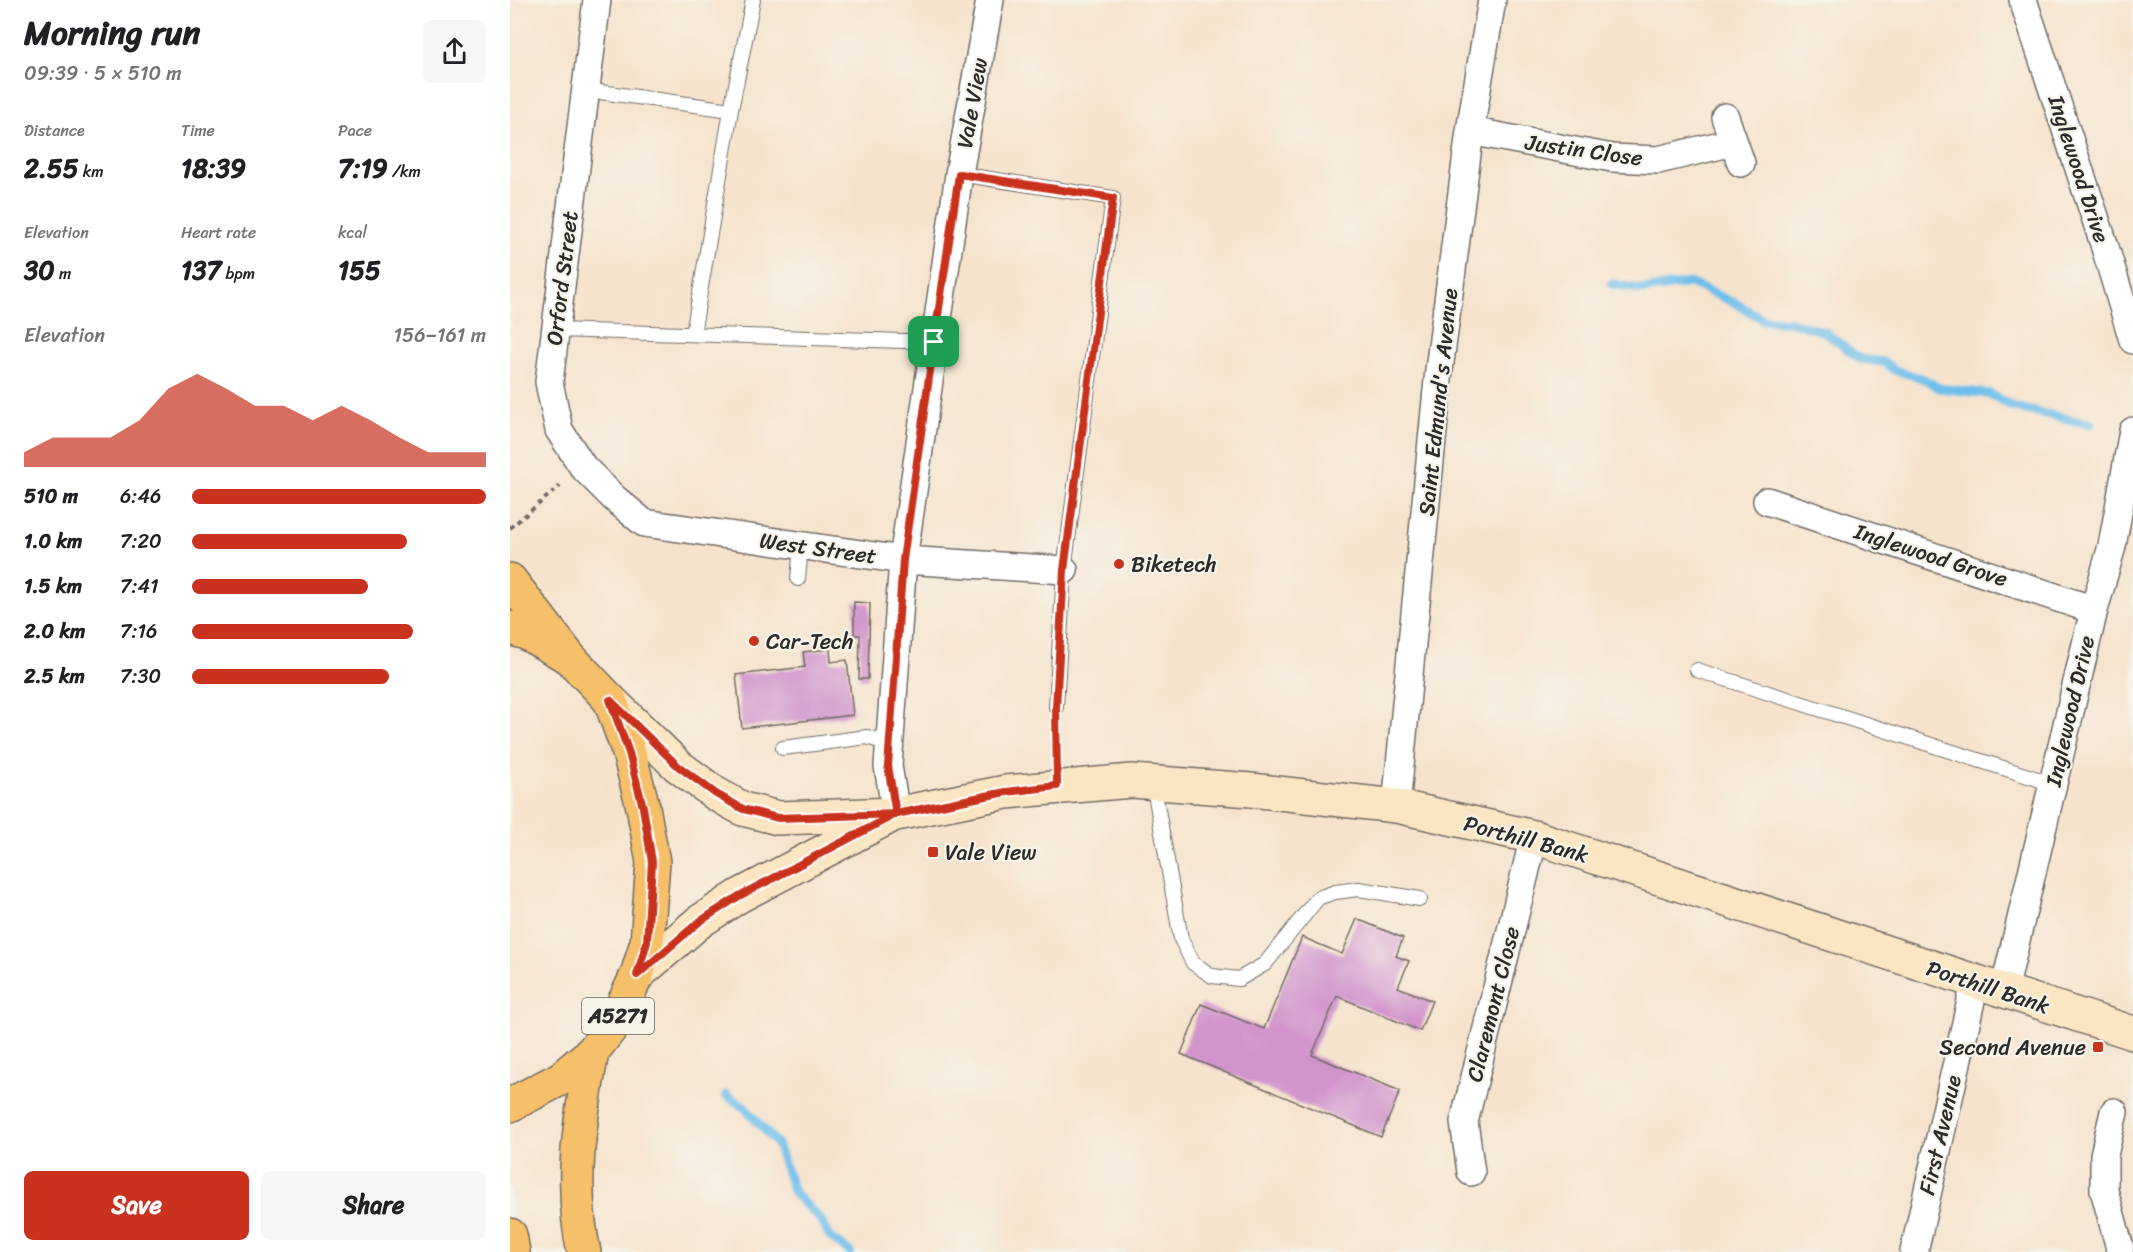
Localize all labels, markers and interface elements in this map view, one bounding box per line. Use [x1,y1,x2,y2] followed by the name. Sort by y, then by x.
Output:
[24,4,200,62] text: Morning run
[423,20,486,83] button: share
[945,55,999,151] street label: Vale View
[24,56,182,91] text: 09:39 · 5 × 510 m
[2036,89,2121,248] street label: Inglewood Drive
[24,116,85,145] text: Distance
[181,116,215,145] text: Time
[338,116,372,145] text: Pace
[1522,122,1645,178] street label: Justin Close
[24,145,79,191] text: 2.55
[181,145,246,191] text: 18:39
[338,145,388,191] text: 7:19
[79,157,104,186] text: km
[388,157,421,186] text: /km
[534,208,590,347] street label: Orford Street
[24,218,89,247] text: Elevation
[181,218,256,247] text: Heart rate
[338,218,367,247] text: kcal
[24,247,55,293] text: 30
[181,247,221,293] text: 137
[338,247,381,293] text: 155
[55,259,71,288] text: m
[221,259,255,288] text: bpm
[1407,286,1469,518] street label: Saint Edmund's Avenue
[908,316,959,367] pin
[24,318,105,353] text: Elevation
[393,318,486,353] text: 156–161 m
[917,325,950,358] icon: arrive
[24,479,78,514] text: 510 m
[120,479,161,514] text: 6:46
[1848,512,2013,598] street label: Inglewood Grove
[757,521,879,576] street label: West Street
[24,524,82,559] text: 1.0 km
[120,524,162,559] text: 7:20
[1131,545,1217,584] place label: Biketech
[1112,557,1126,571] marker: Biketech
[24,569,82,604] text: 1.5 km
[120,569,159,604] text: 7:41
[24,614,85,649] text: 2.0 km
[120,614,157,649] text: 7:16
[766,622,854,661] place label: Car-Tech
[2033,632,2106,791] street label: Inglewood Drive
[747,634,761,648] marker: Car-Tech
[24,659,85,694] text: 2.5 km
[120,659,161,694] text: 7:30
[1459,804,1593,874] street label: Porthill Bank
[945,833,1037,872] place label: Vale View
[926,845,940,859] marker: Vale View
[1455,922,1531,1086] street label: Claremont Close
[1921,949,2055,1025] street label: Porthill Bank
[582,998,654,1034] road number: A5271
[1939,1028,2086,1067] place label: Second Avenue
[2091,1040,2105,1054] marker: Second Avenue
[1907,1071,1973,1199] street label: First Avenue
[24,1171,249,1240] button: Save
[261,1171,486,1240] button: Share

